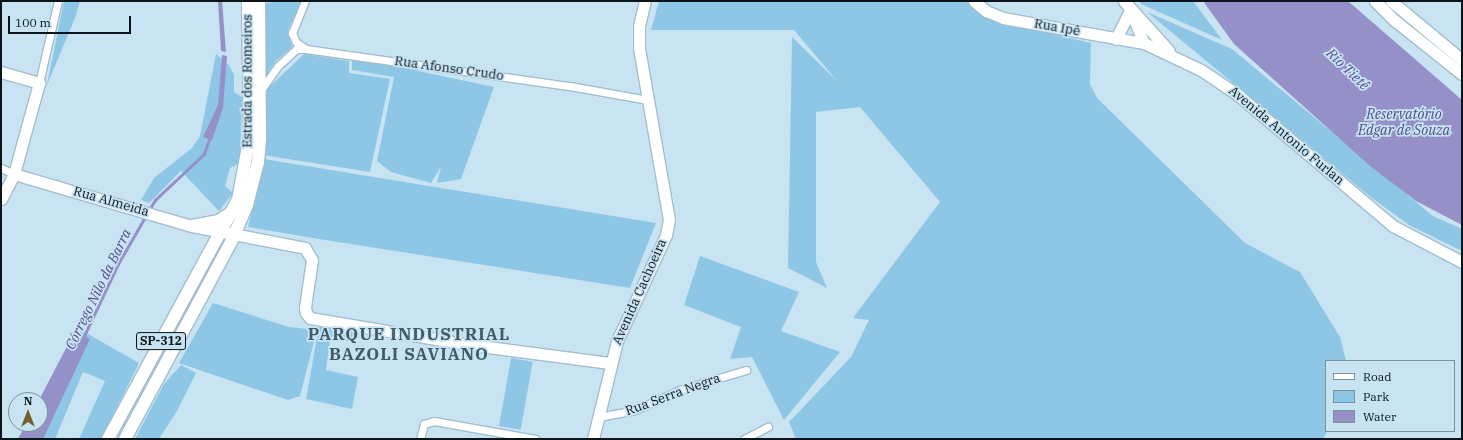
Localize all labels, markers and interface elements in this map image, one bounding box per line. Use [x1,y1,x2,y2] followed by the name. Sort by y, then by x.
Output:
[10,8,133,34] scale bar
[240,14,256,148] street label: Estrada dos Romeiros
[15,15,51,30] text: 100 m
[1033,16,1081,40] street label: Rua Ipê
[1323,45,1373,93] water label: Rio Tietê
[393,54,505,84] street label: Rua Afonso Crudo
[1225,83,1347,189] street label: Avenida Antonio Furlan
[1358,106,1450,138] water label: Reservatório Edgar de Souza
[71,184,151,220] street label: Rua Almeida
[62,226,134,352] water label: Córrego Nilo da Barra
[610,237,670,347] street label: Avenida Cachoeira
[308,325,510,365] district label: PARQUE INDUSTRIAL BAZOLI SAVIANO
[136,331,186,351] road number: SP-312
[1325,360,1455,432] legend
[1363,369,1392,384] text: Road
[623,371,723,419] street label: Rua Serra Negra
[1363,389,1389,404] text: Park
[8,392,48,432] north arrow
[24,394,32,408] text: N
[1363,409,1396,424] text: Water

